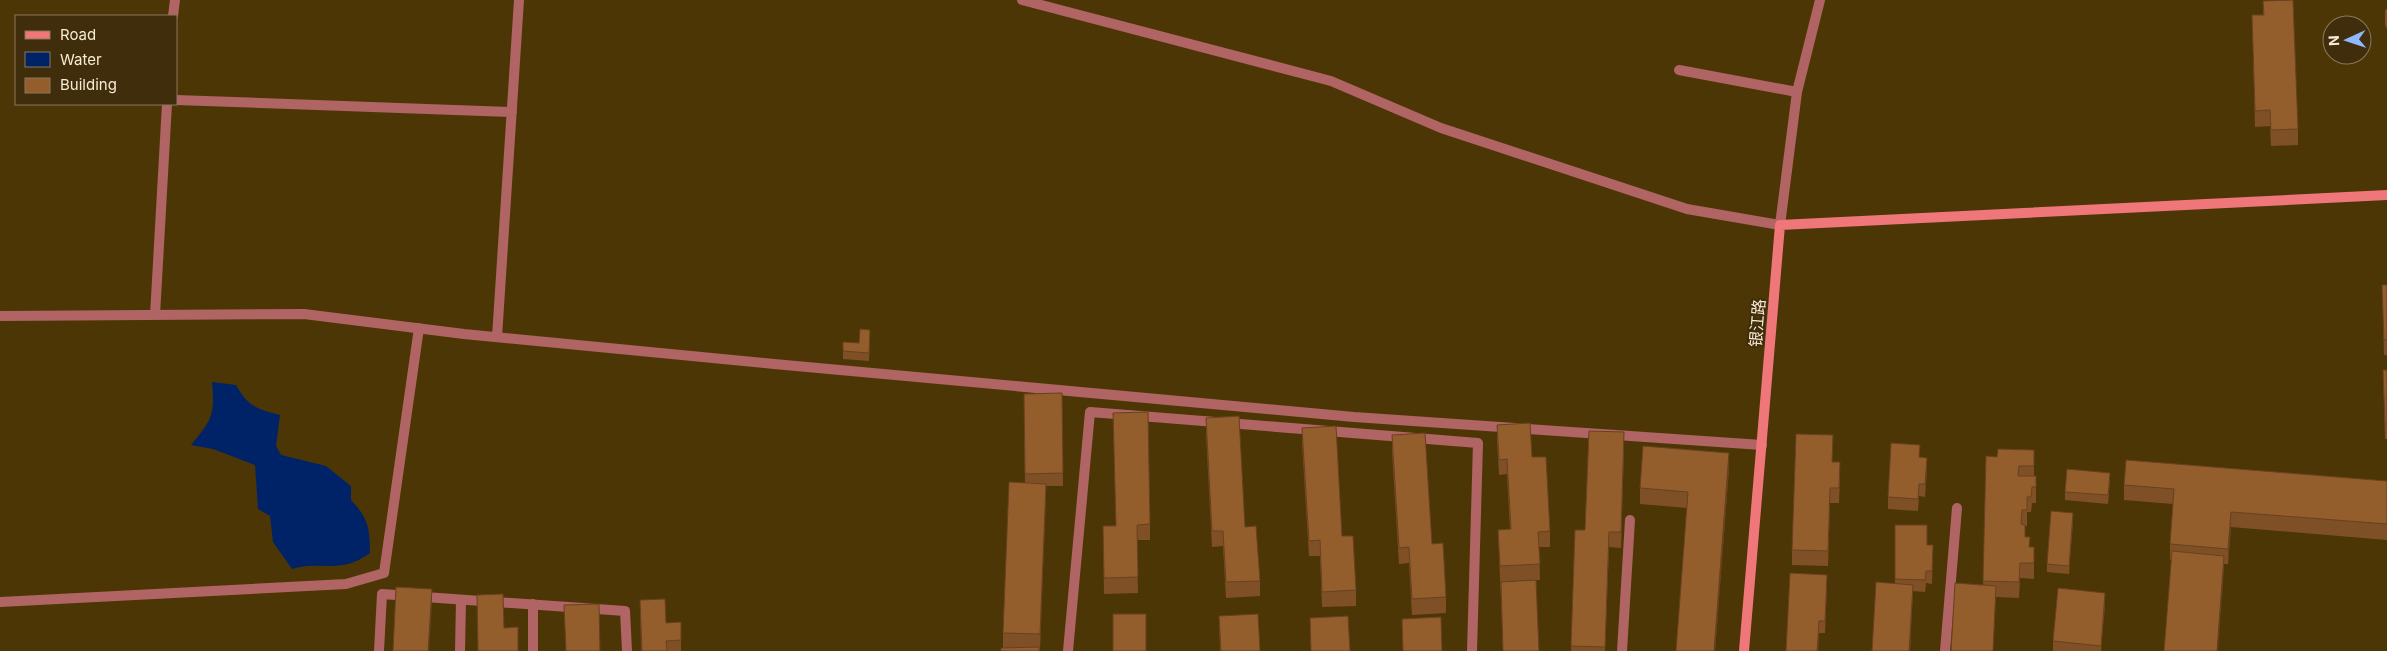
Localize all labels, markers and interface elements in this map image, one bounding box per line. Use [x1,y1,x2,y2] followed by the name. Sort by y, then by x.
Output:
[15,15,178,105] legend
[2322,15,2372,65] north arrow
[60,25,96,44] text: Road
[2325,35,2342,46] text: N
[60,50,102,69] text: Water
[60,75,117,94] text: Building
[1745,298,1769,348] street label: 银江路

